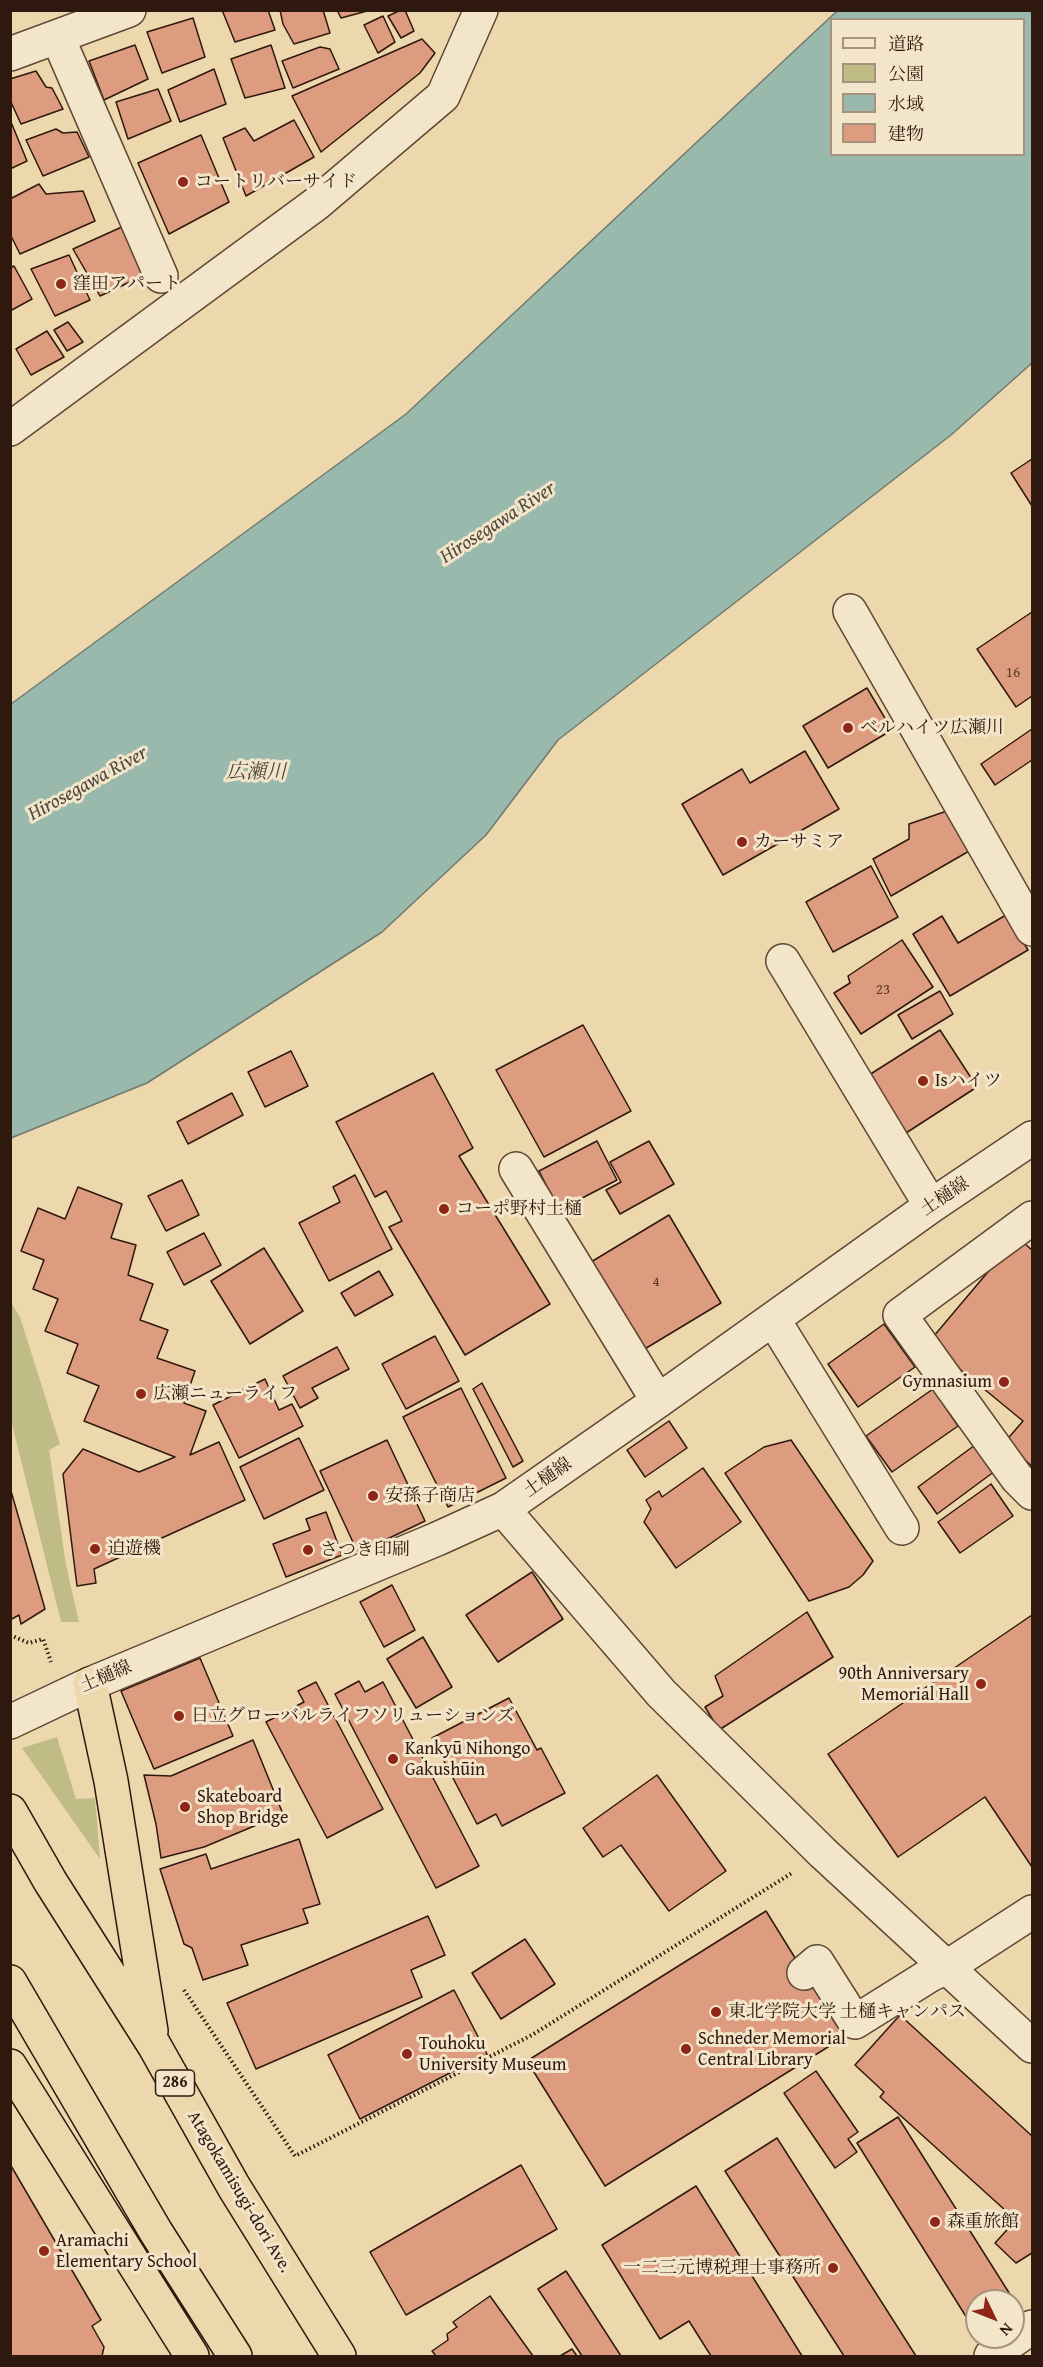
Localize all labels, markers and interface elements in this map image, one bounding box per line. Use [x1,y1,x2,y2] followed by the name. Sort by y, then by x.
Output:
[830,18,1025,156] legend
[888,30,924,57] text: 道路
[888,60,924,87] text: 公園
[888,90,924,117] text: 水域
[888,120,924,147] text: 建物
[195,171,357,193] place label: コートリバーサイド
[176,175,190,189] marker: コートリバーサイド
[73,273,181,295] place label: 窪田アパート
[54,277,68,291] marker: 窪田アパート
[436,477,560,569] water label: Hirosegawa River
[1006,664,1020,682] house number: 16
[860,717,1004,739] place label: ベルハイツ広瀬川
[841,721,855,735] marker: ベルハイツ広瀬川
[24,741,152,827] water label: Hirosegawa River
[226,761,286,785] water label: 広瀬川
[754,831,844,853] place label: カーサミア
[735,835,749,849] marker: カーサミア
[876,981,890,999] house number: 23
[935,1070,1002,1092] place label: Isハイツ
[916,1074,930,1088] marker: Isハイツ
[917,1173,973,1221] street label: 土樋線
[456,1198,582,1220] place label: コーポ野村土樋
[437,1202,451,1216] marker: コーポ野村土樋
[652,1273,660,1291] house number: 4
[902,1371,992,1393] place label: Gymnasium
[997,1375,1011,1389] marker: Gymnasium
[153,1383,297,1405] place label: 広瀬ニューライフ
[134,1387,148,1401] marker: 広瀬ニューライフ
[520,1454,576,1502] street label: 土樋線
[385,1485,475,1507] place label: 安孫子商店
[366,1489,380,1503] marker: 安孫子商店
[107,1538,161,1560] place label: 迫遊機
[320,1539,410,1561] place label: さつき印刷
[88,1542,102,1556] marker: 迫遊機
[301,1543,315,1557] marker: さつき印刷
[77,1657,135,1697] street label: 土樋線
[839,1663,969,1706] place label: 90th Anniversary Memorial Hall
[974,1677,988,1691] marker: 90th Anniversary Memorial Hall
[191,1705,515,1727] place label: 日立グローバルライフソリューションズ
[172,1709,186,1723] marker: 日立グローバルライフソリューションズ
[405,1738,530,1780] place label: Kankyū Nihongo Gakushūin
[386,1752,400,1766] marker: Kankyū Nihongo Gakushūin
[197,1786,288,1828] place label: Skateboard Shop Bridge
[178,1800,192,1814] marker: Skateboard Shop Bridge
[728,2001,966,2023] place label: 東北学院大学 土樋キャンパス
[709,2005,723,2019] marker: 東北学院大学 土樋キャンパス
[698,2028,846,2070] place label: Schneder Memorial Central Library
[419,2033,566,2076] place label: Touhoku University Museum
[679,2042,693,2056] marker: Schneder Memorial Central Library
[400,2047,414,2061] marker: Touhoku University Museum
[156,2070,195,2096] road number: 286
[182,2107,296,2277] street label: Atagokamisugi-dori Ave.
[947,2211,1019,2233] place label: 森重旅館
[928,2215,942,2229] marker: 森重旅館
[56,2230,197,2272] place label: Aramachi Elementary School
[37,2244,51,2258] marker: Aramachi Elementary School
[623,2257,821,2279] place label: 一二三元博税理士事務所
[826,2261,840,2275] marker: 一二三元博税理士事務所
[965,2289,1025,2349] north arrow
[994,2318,1019,2342] text: N

